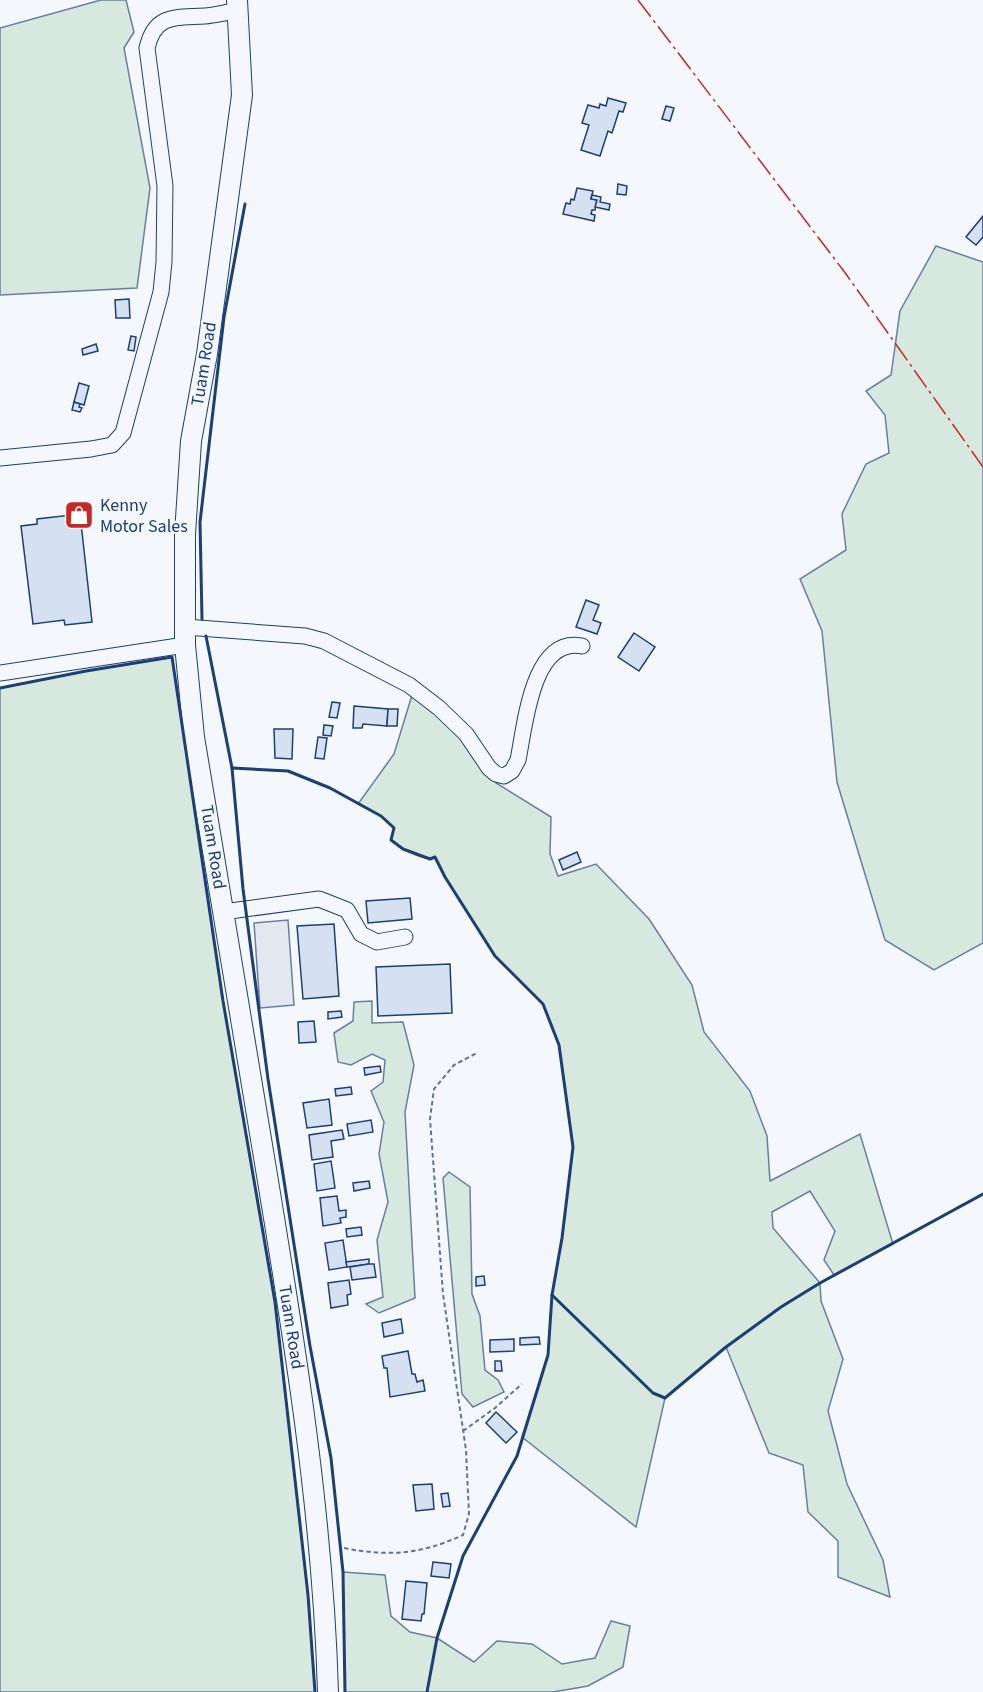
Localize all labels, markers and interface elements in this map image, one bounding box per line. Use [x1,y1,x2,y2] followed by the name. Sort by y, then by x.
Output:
[185,320,223,408] street label: Tuam Road
[100,493,188,539] place label: Kenny Motor Sales
[63,499,95,531] shop icon: Kenny Motor Sales
[194,803,232,891] street label: Tuam Road
[272,1283,310,1371] street label: Tuam Road

